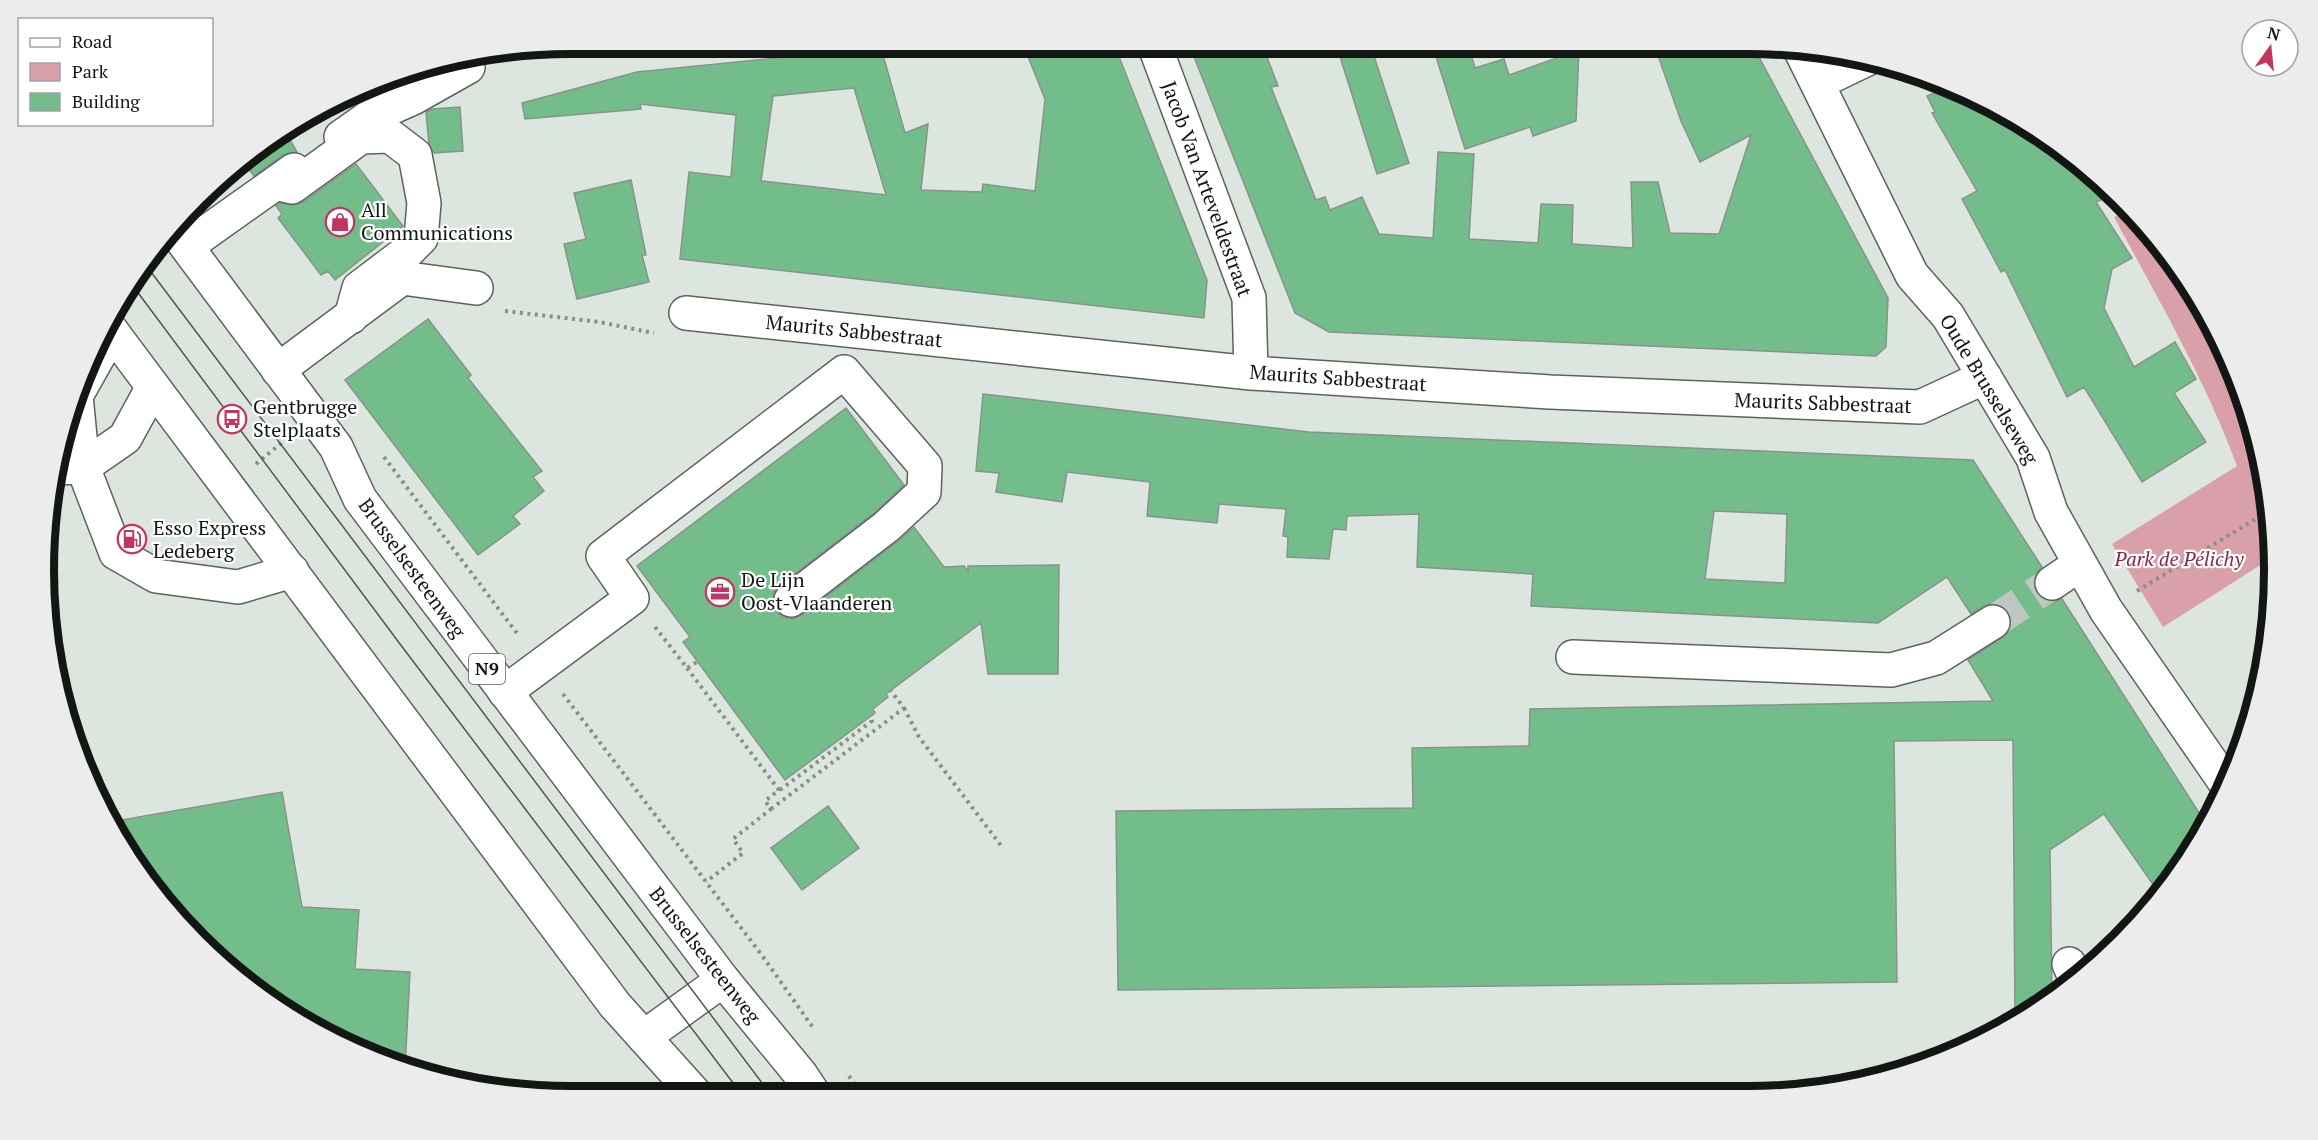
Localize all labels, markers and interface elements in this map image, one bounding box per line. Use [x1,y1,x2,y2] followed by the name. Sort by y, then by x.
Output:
[18,18,213,126] legend
[2240,18,2300,78] north arrow
[2265,21,2283,46] text: N
[72,29,112,53] text: Road
[72,59,109,83] text: Park
[1156,77,1259,301] street label: Jacob Van Arteveldestraat
[72,89,140,113] text: Building
[361,196,513,246] place label: All Communications
[324,206,356,238] shop icon: All Communications
[764,308,944,353] street label: Maurits Sabbestraat
[1934,309,2045,469] street label: Oude Brusselseweg
[1248,358,1428,397] street label: Maurits Sabbestraat
[1734,386,1913,419] street label: Maurits Sabbestraat
[253,393,357,443] place label: Gentbrugge Stelplaats
[216,403,248,435] bus stop icon: Gentbrugge Stelplaats
[353,492,473,643] street label: Brusselsesteenweg
[153,514,266,564] place label: Esso Express Ledeberg
[116,523,148,555] fuel station icon: Esso Express Ledeberg
[2113,545,2244,572] park label: Park de Pélichy
[741,566,892,616] place label: De Lijn Oost-Vlaanderen
[704,576,736,608] office icon: De Lijn Oost-Vlaanderen
[469,654,505,684] road number: N9
[643,881,768,1029] street label: Brusselsesteenweg

